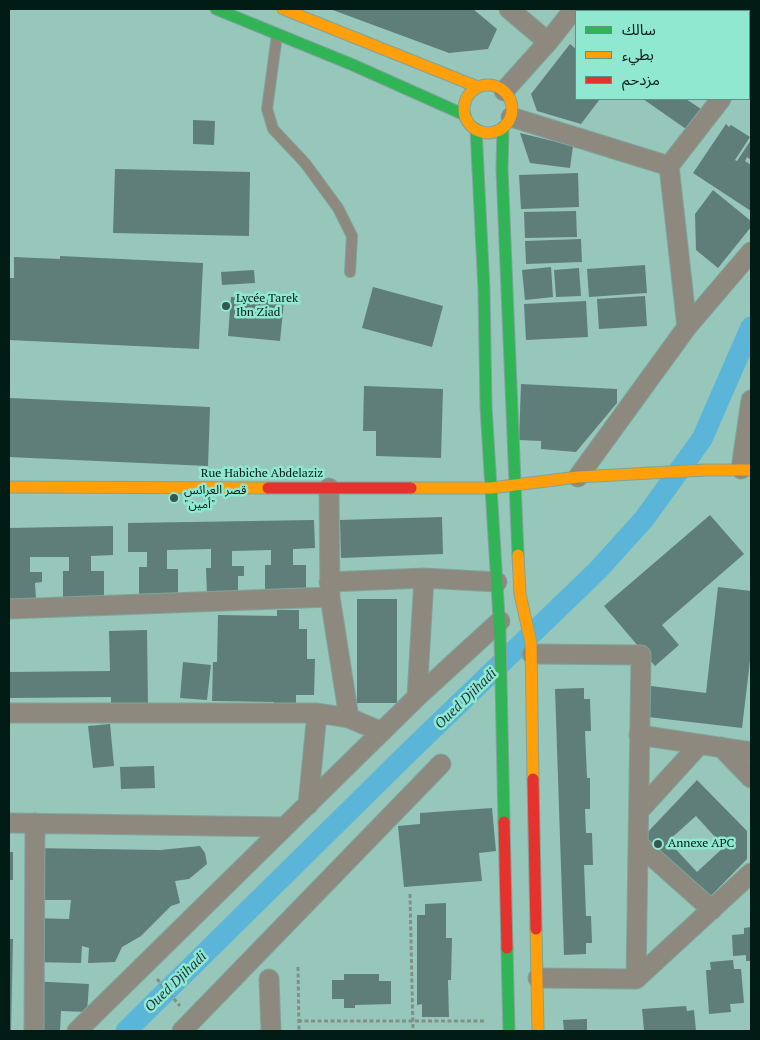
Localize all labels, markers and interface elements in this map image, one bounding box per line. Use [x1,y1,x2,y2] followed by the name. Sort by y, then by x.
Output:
[575,10,750,100] legend
[622,19,656,39] text: سالك
[622,44,654,64] text: بطيء
[622,69,660,89] text: مزدحم
[236,292,298,320] place label: Lycée Tarek Ibn Ziad
[220,300,232,312] marker: Lycée Tarek Ibn Ziad
[201,467,323,481] street label: Rue Habiche Abdelaziz
[184,484,246,512] place label: قصر العرائس "أمين"
[168,492,180,504] marker: قصر العرائس "أمين"
[432,665,500,733] water label: Oued Djihadi
[668,837,734,851] place label: Annexe APC
[652,838,664,850] marker: Annexe APC
[142,948,210,1016] water label: Oued Djihadi

